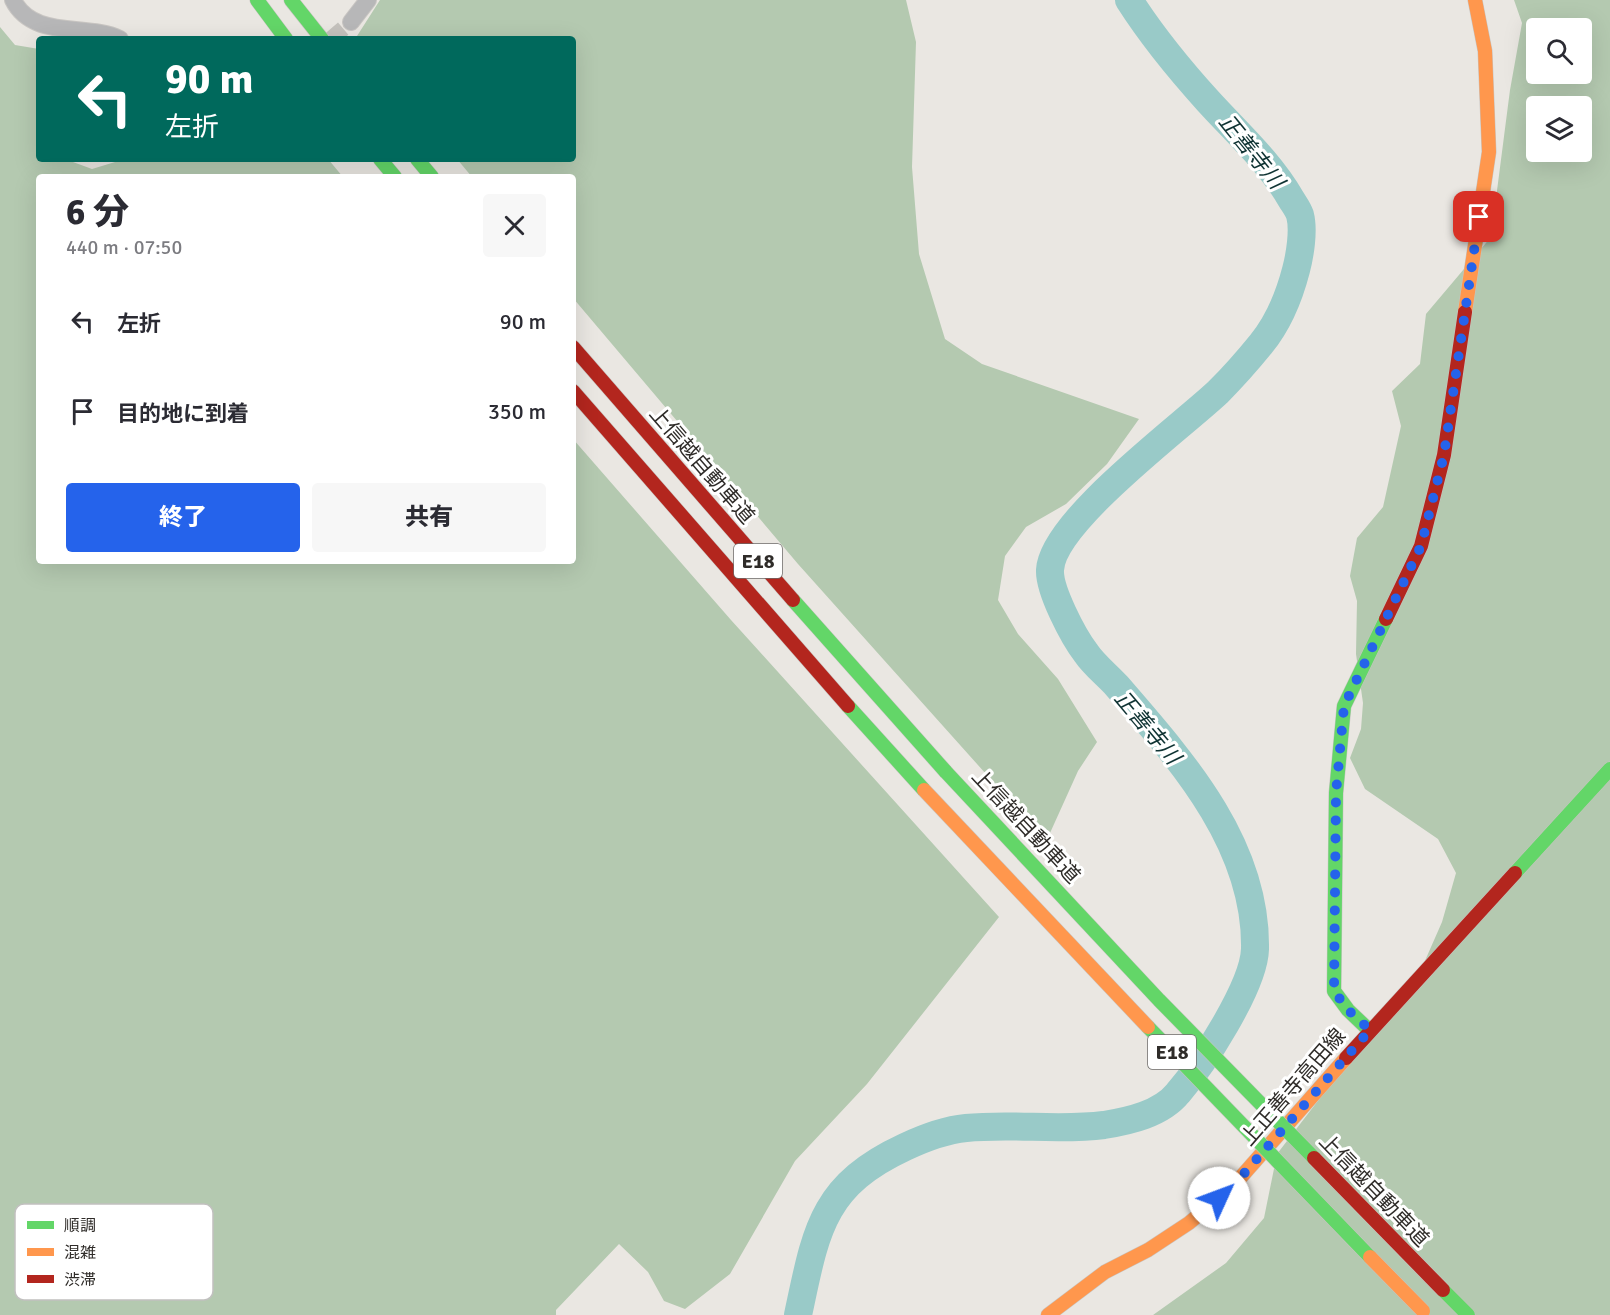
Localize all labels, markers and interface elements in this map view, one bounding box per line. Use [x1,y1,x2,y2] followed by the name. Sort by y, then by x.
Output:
[1526,18,1592,162] map controls
[1526,18,1592,84] button: search
[165,54,254,105] text: 90 m
[66,60,144,138] icon: left
[1526,96,1592,162] button: layers
[1213,109,1291,196] water label: 正善寺川
[165,111,219,144] text: 左折
[66,190,129,235] text: 6 分
[1453,191,1504,242] pin
[483,194,546,257] button: close
[1462,200,1495,233] icon: arrive
[66,235,182,260] text: 440 m · 07:50
[66,305,99,338] icon: left
[500,308,546,335] text: 90 m
[117,310,161,337] text: 左折
[66,395,99,428] icon: arrive
[488,398,546,425] text: 350 m
[117,400,249,427] text: 目的地に到着
[644,401,760,529] street label: 上信越自動車道
[66,483,300,552] button: 終了
[312,483,546,552] button: 共有
[734,544,782,578] road number: E18
[1109,685,1188,771] water label: 正善寺川
[966,763,1086,889] street label: 上信越自動車道
[1235,1023,1351,1151] street label: 上正善寺高田線
[1148,1035,1196,1069] road number: E18
[1314,1128,1434,1252] street label: 上信越自動車道
[1187,1166,1251,1230] position arrow
[15,1204,213,1300] legend
[64,1216,96,1236] text: 順調
[64,1243,96,1263] text: 混雑
[64,1270,96,1290] text: 渋滞

